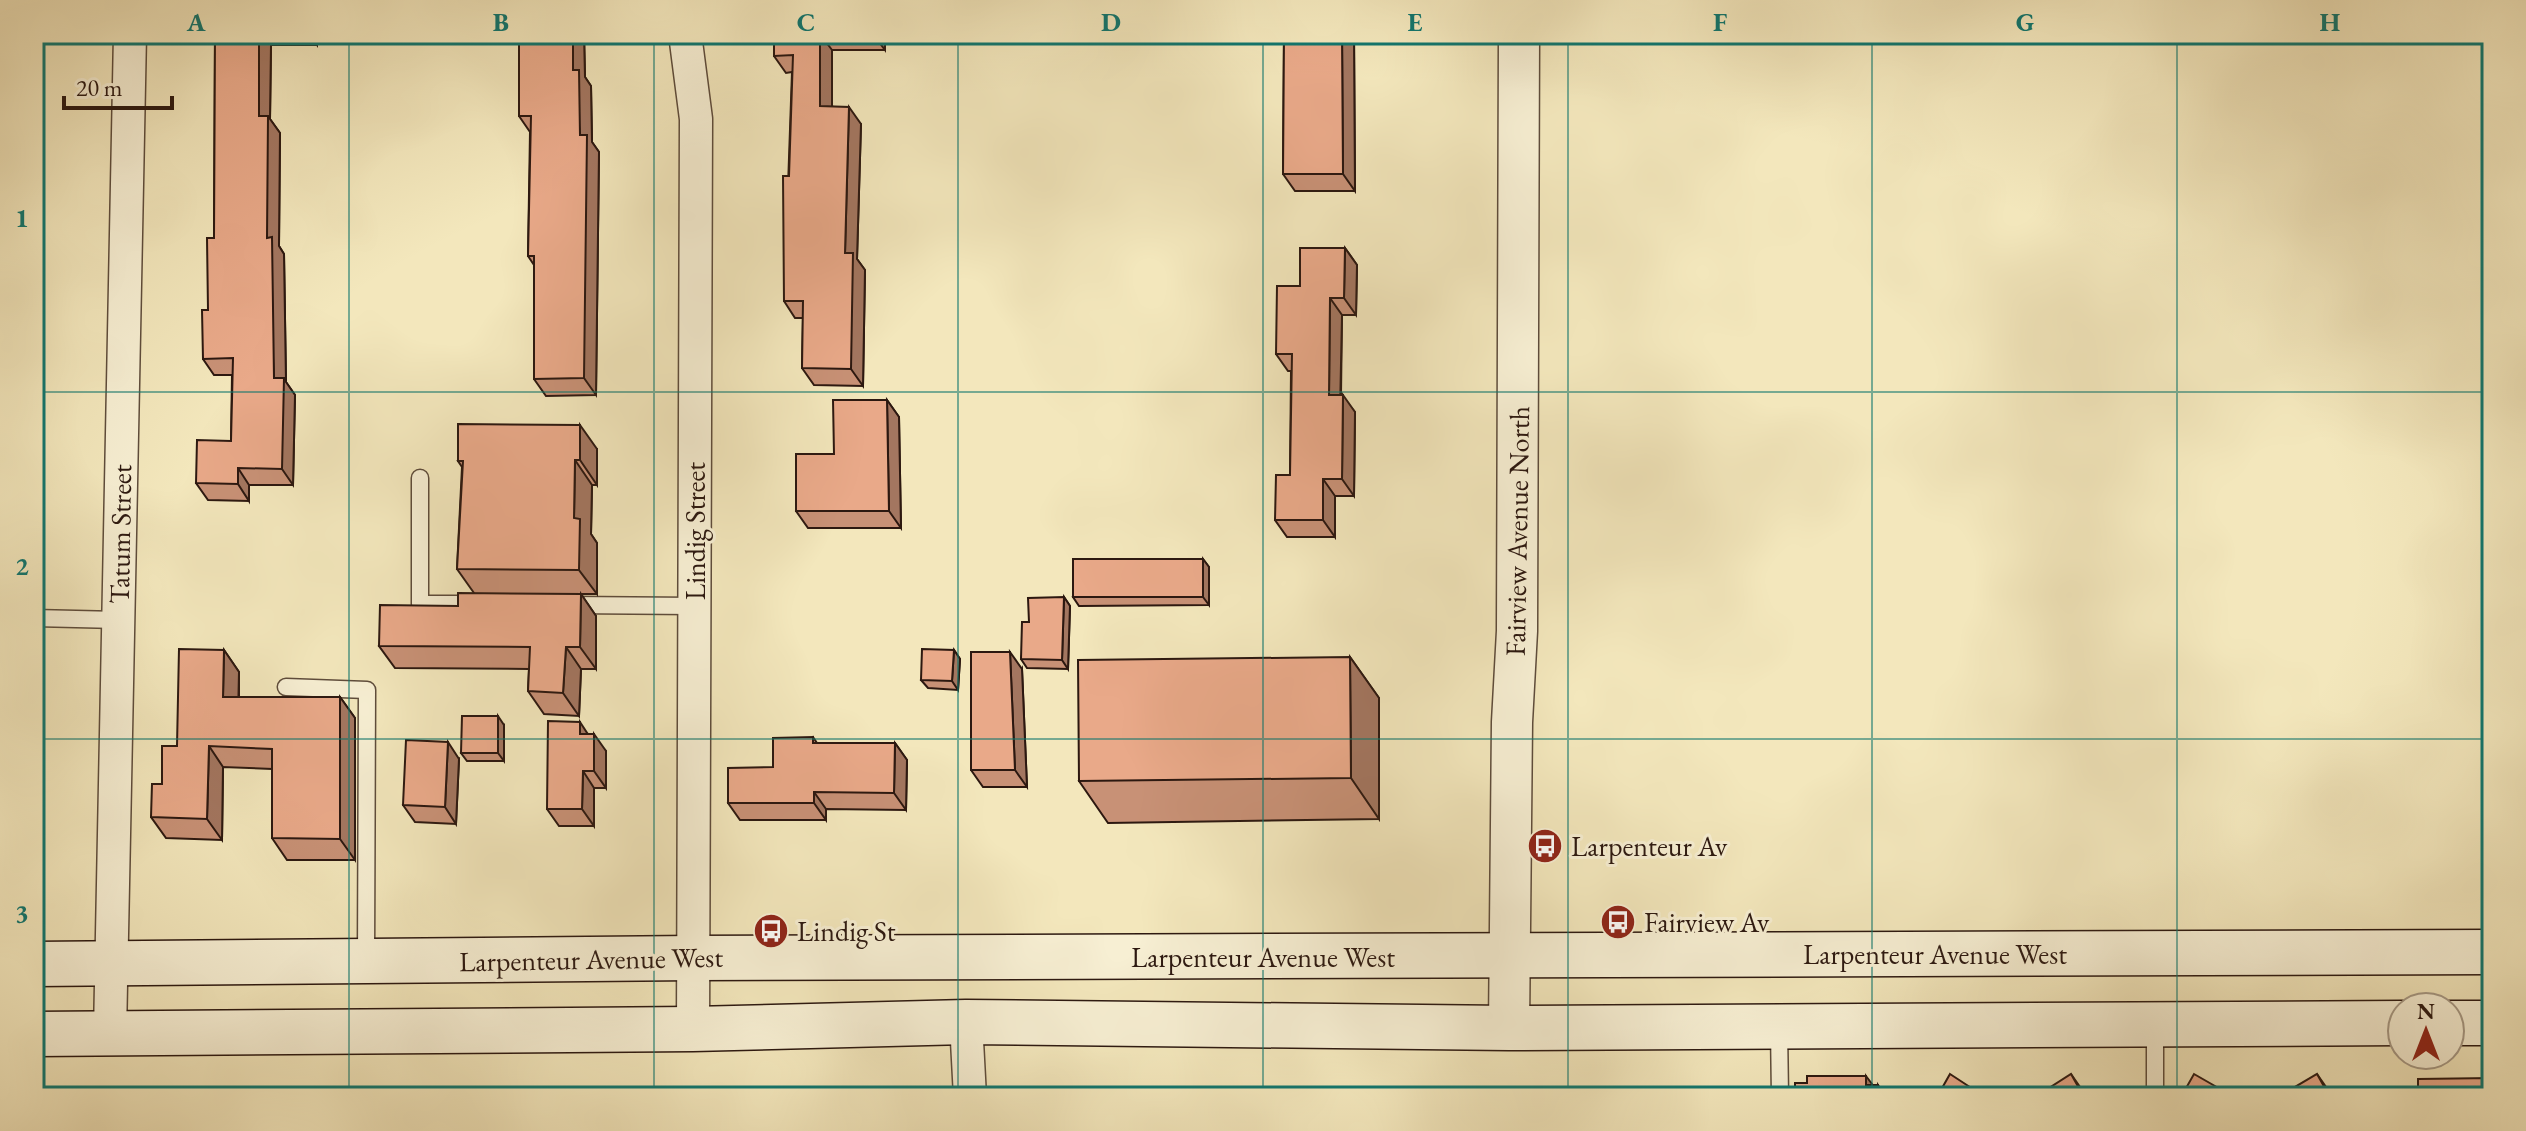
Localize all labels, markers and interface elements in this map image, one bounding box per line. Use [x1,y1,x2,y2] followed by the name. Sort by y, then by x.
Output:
[186,5,206,39] text: A
[493,5,509,39] text: B
[797,5,815,39] text: C
[1101,5,1121,39] text: D
[1408,5,1423,39] text: E
[1713,5,1727,39] text: F
[2016,5,2035,39] text: G
[2320,5,2341,39] text: H
[64,60,172,110] scale bar
[76,72,123,103] text: 20 m
[15,201,29,235] text: 1
[1497,406,1537,656] street label: Fairview Avenue North
[677,462,713,600] street label: Lindig Street
[101,464,139,604] street label: Tatum Street
[15,549,29,583] text: 2
[1526,827,1564,865] bus stop icon: Larpenteur Av
[1571,828,1728,864] place label: Larpenteur Av
[15,896,29,930] text: 3
[1599,903,1637,941] bus stop icon: Fairview Av
[1644,904,1770,940] place label: Fairview Av
[752,912,790,950] bus stop icon: Lindig St
[797,913,896,949] place label: Lindig St
[1803,936,2067,972] street label: Larpenteur Avenue West
[459,939,724,979] street label: Larpenteur Avenue West
[1131,939,1395,975] street label: Larpenteur Avenue West
[2386,991,2466,1071] north arrow
[2417,997,2435,1026] text: N

